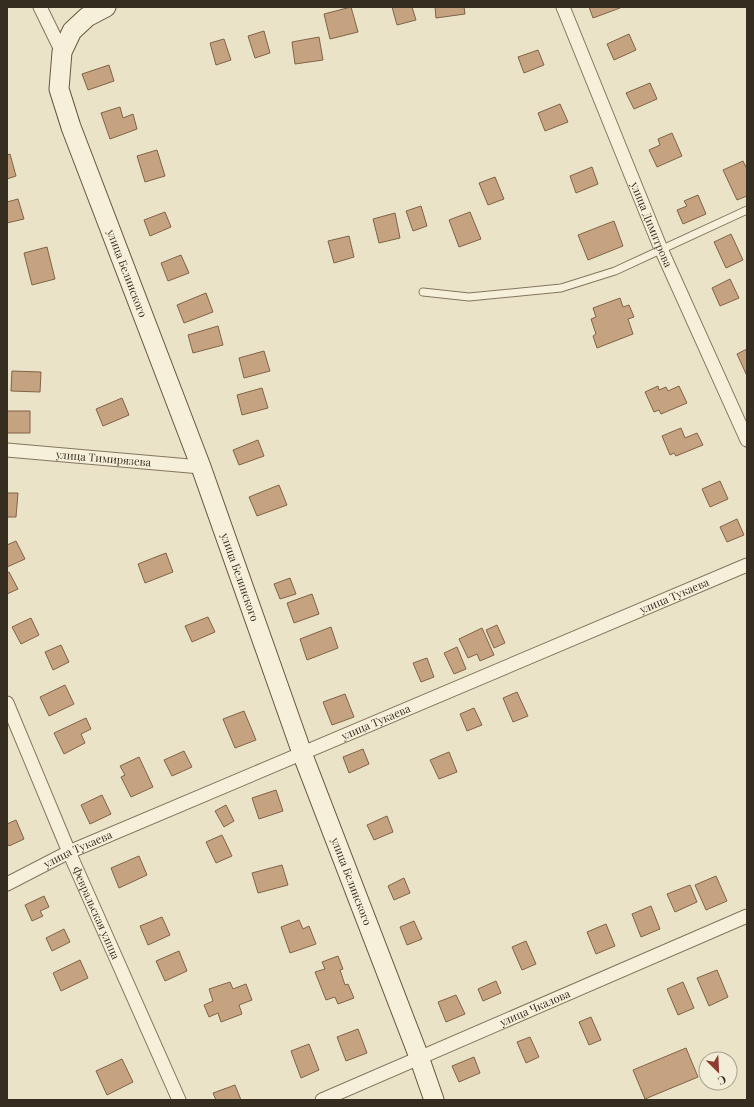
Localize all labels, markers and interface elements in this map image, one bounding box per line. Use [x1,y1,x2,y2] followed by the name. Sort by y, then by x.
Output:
[627,179,676,270] street label: улица Димитрова
[104,226,151,319] street label: улица Белинского
[55,446,152,470] street label: улица Тимирязева
[217,530,263,623] street label: улица Белинского
[636,574,711,617] street label: улица Тукаева
[338,700,413,743] street label: улица Тукаева
[40,826,115,871] street label: улица Тукаева
[328,834,376,927] street label: улица Белинского
[69,864,124,962] street label: Февральская улица
[496,985,573,1030] street label: улица Чкалова
[698,1051,738,1091] north arrow
[715,1072,729,1089] text: С

